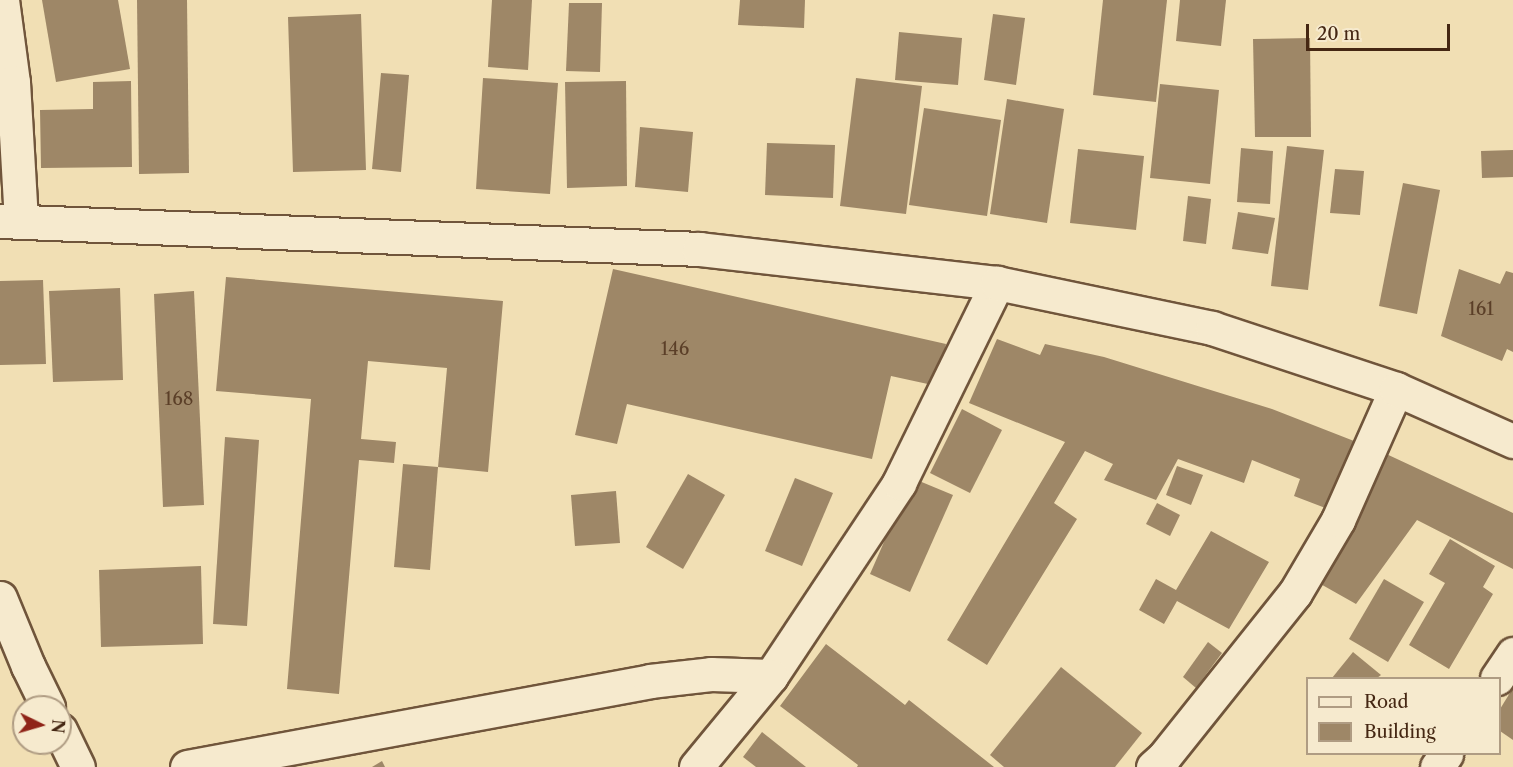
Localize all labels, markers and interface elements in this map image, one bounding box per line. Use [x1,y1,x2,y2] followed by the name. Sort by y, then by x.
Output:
[1309,12,1453,50] scale bar
[1317,23,1360,45] text: 20 m
[1468,298,1494,320] house number: 161
[661,338,689,360] house number: 146
[165,388,193,410] house number: 168
[1306,677,1501,755] legend
[1364,691,1409,713] text: Road
[12,695,72,755] north arrow
[47,719,69,734] text: N
[1364,721,1436,743] text: Building

